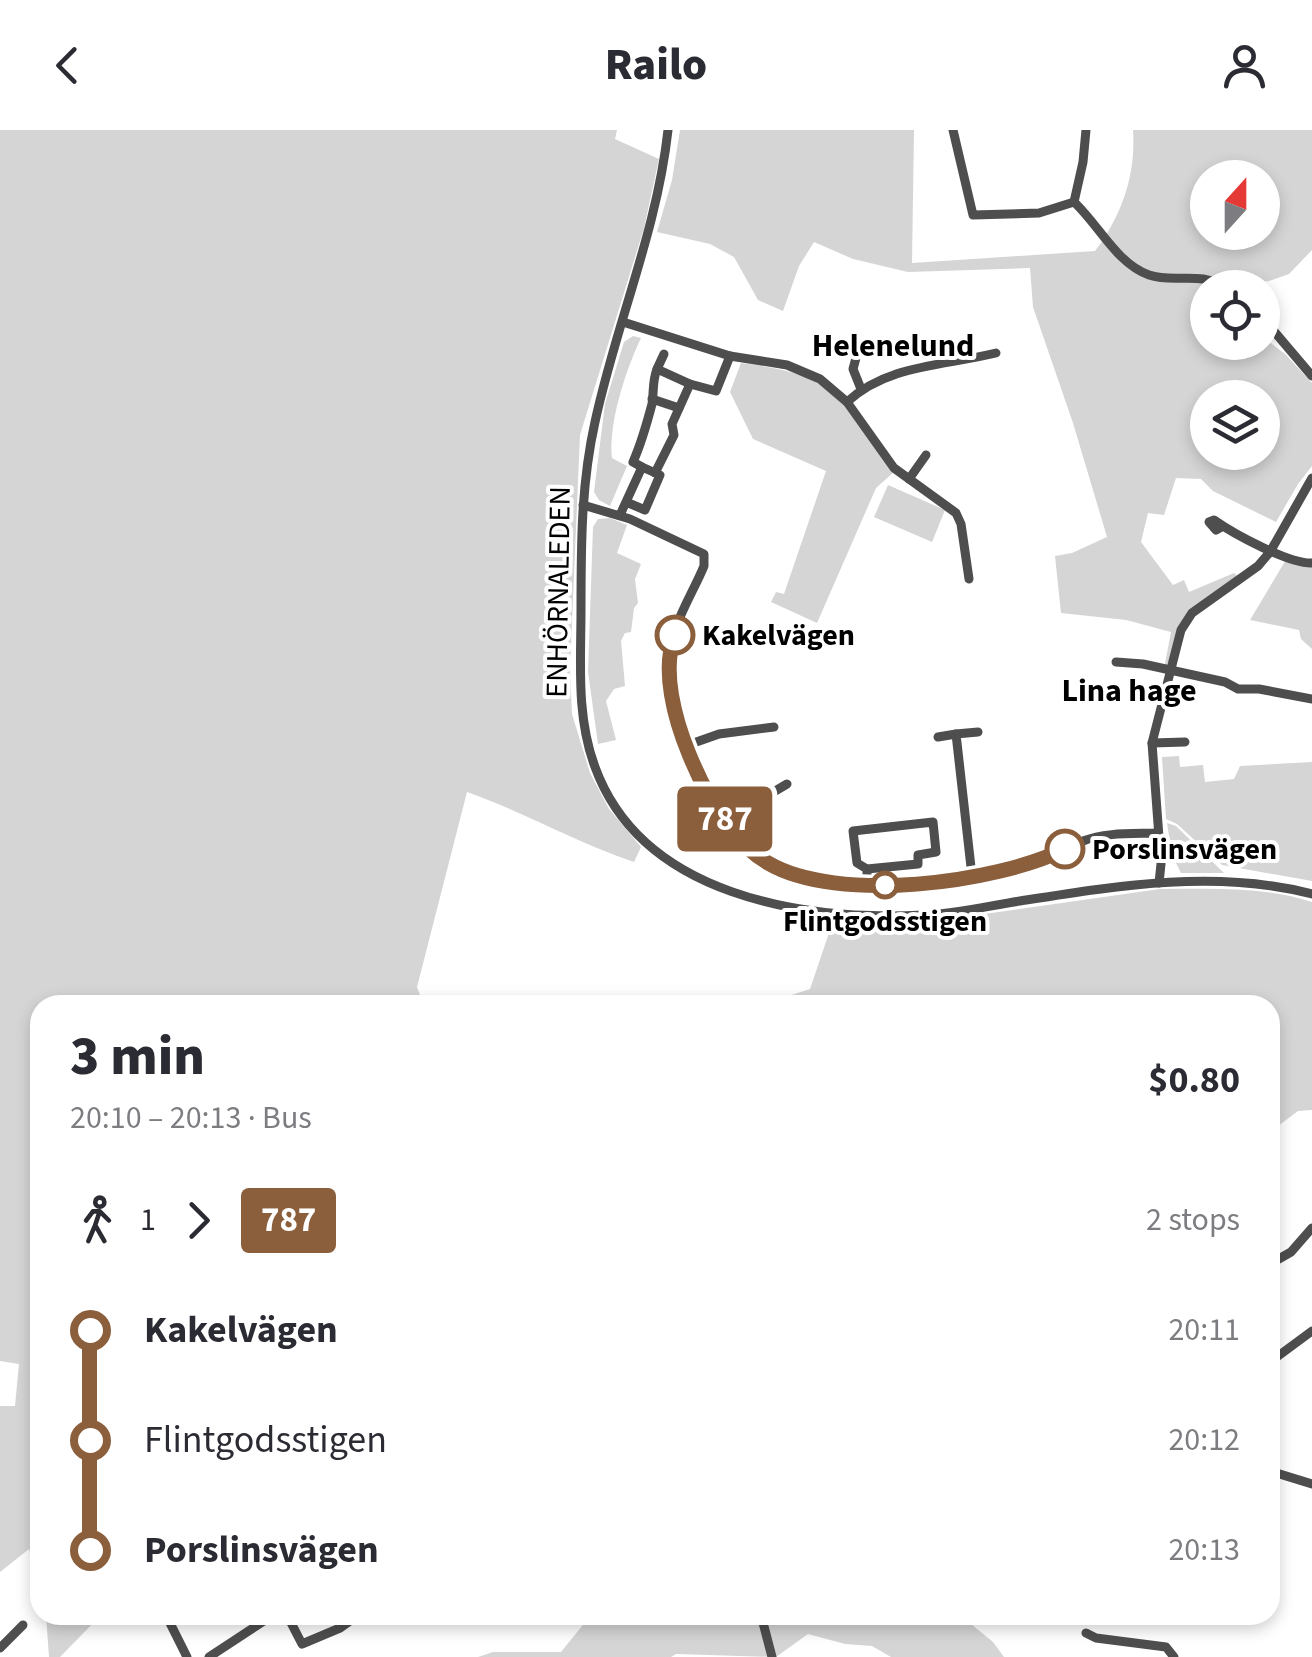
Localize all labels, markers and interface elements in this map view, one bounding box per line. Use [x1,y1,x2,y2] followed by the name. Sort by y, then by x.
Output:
[605,33,707,97] text: Railo
[40,38,95,93] icon: back
[1217,38,1272,93] icon: person
[1190,160,1280,250] north arrow
[1190,160,1280,470] map controls
[1190,270,1280,360] button: locate
[812,323,974,369] district label: Helenelund
[1190,380,1280,470] button: layers
[535,486,582,698] street label: ENHÖRNALEDEN
[702,614,855,657] place label: Kakelvägen
[656,616,694,654] marker: Kakelvägen
[1061,668,1197,714] district label: Lina hage
[668,786,782,852] line badge: 787
[697,794,753,844] text: 787
[1092,828,1277,871] place label: Porslinsvägen
[1046,830,1084,868] marker: Porslinsvägen
[872,872,898,898] marker: Flintgodsstigen
[783,900,987,943] place label: Flintgodsstigen
[70,1018,205,1096] text: 3 min
[1148,1053,1240,1107] text: $0.80
[70,1095,312,1141] text: 20:10 – 20:13 · Bus
[70,1193,125,1248] icon: walk
[171,1193,226,1248] icon: forward
[261,1195,316,1245] text: 787
[140,1197,156,1243] text: 1
[1146,1197,1240,1243] text: 2 stops
[144,1303,338,1357] text: Kakelvägen
[1168,1307,1240,1353] text: 20:11
[144,1413,387,1467] text: Flintgodsstigen
[1168,1417,1240,1463] text: 20:12
[144,1523,379,1577] text: Porslinsvägen
[1168,1527,1240,1573] text: 20:13

